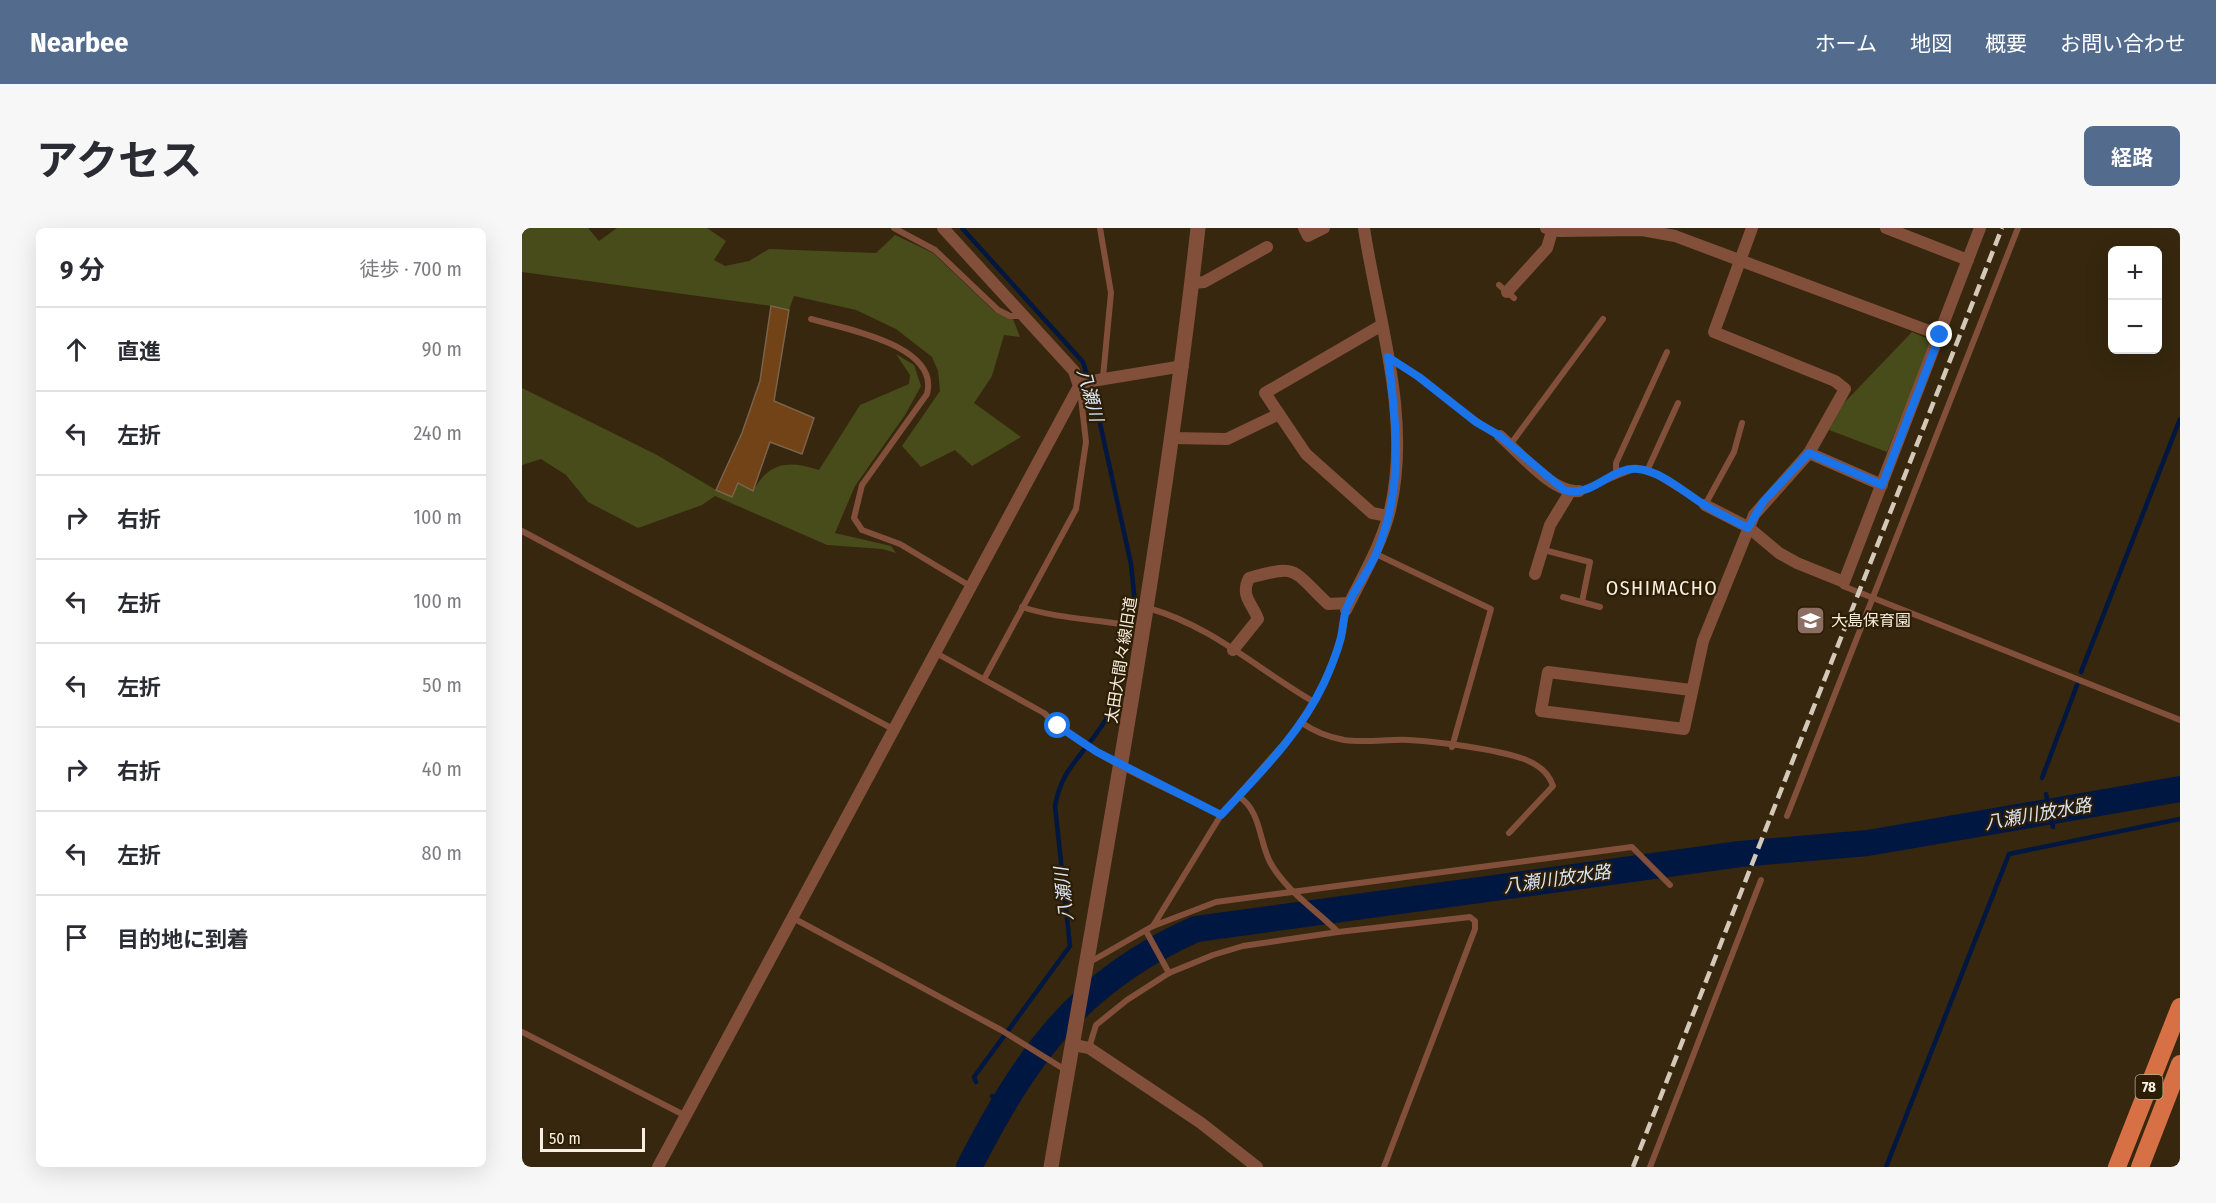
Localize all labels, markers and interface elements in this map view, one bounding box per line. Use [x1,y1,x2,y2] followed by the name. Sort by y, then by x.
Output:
[30,26,129,59] text: Nearbee
[1815,31,1877,57] text: ホーム
[1910,31,1952,57] text: 地図
[1985,31,2027,57] text: 概要
[2060,31,2186,57] text: お問い合わせ
[2084,126,2180,186] button: 経路
[36,136,202,186] text: アクセス
[2108,246,2162,354] map controls
[2108,246,2162,300] button: +
[60,255,105,286] text: 9 分
[360,257,462,281] text: 徒歩 · 700 m
[2108,300,2162,354] button: −
[1926,321,1952,347] route end
[60,333,93,366] icon: ahead
[422,337,462,361] text: 90 m
[117,338,161,365] text: 直進
[1072,366,1108,426] water label: 八瀬川
[60,417,93,450] icon: left
[413,421,462,445] text: 240 m
[117,422,161,449] text: 左折
[60,501,93,534] icon: right
[413,505,462,529] text: 100 m
[117,506,161,533] text: 右折
[1606,576,1718,600] district label: OSHIMACHO
[60,585,93,618] icon: left
[413,589,462,613] text: 100 m
[117,590,161,617] text: 左折
[1102,595,1140,725] street label: 太田大間々線旧道
[1794,604,1826,636] school or university icon: 大島保育園
[1831,611,1911,630] place label: 大島保育園
[60,669,93,702] icon: left
[422,673,462,697] text: 50 m
[117,674,161,701] text: 左折
[1044,712,1070,738] route start
[60,753,93,786] icon: right
[422,757,462,781] text: 40 m
[117,758,161,785] text: 右折
[1983,793,2095,834] water label: 八瀬川放水路
[60,837,93,870] icon: left
[422,841,462,865] text: 80 m
[117,842,161,869] text: 左折
[1502,860,1614,897] water label: 八瀬川放水路
[1050,864,1078,922] water label: 八瀬川
[60,921,93,954] icon: arrive
[117,926,249,953] text: 目的地に到着
[2136,1075,2162,1099] road number: 78
[540,1125,645,1152] scale bar
[549,1129,581,1148] text: 50 m

